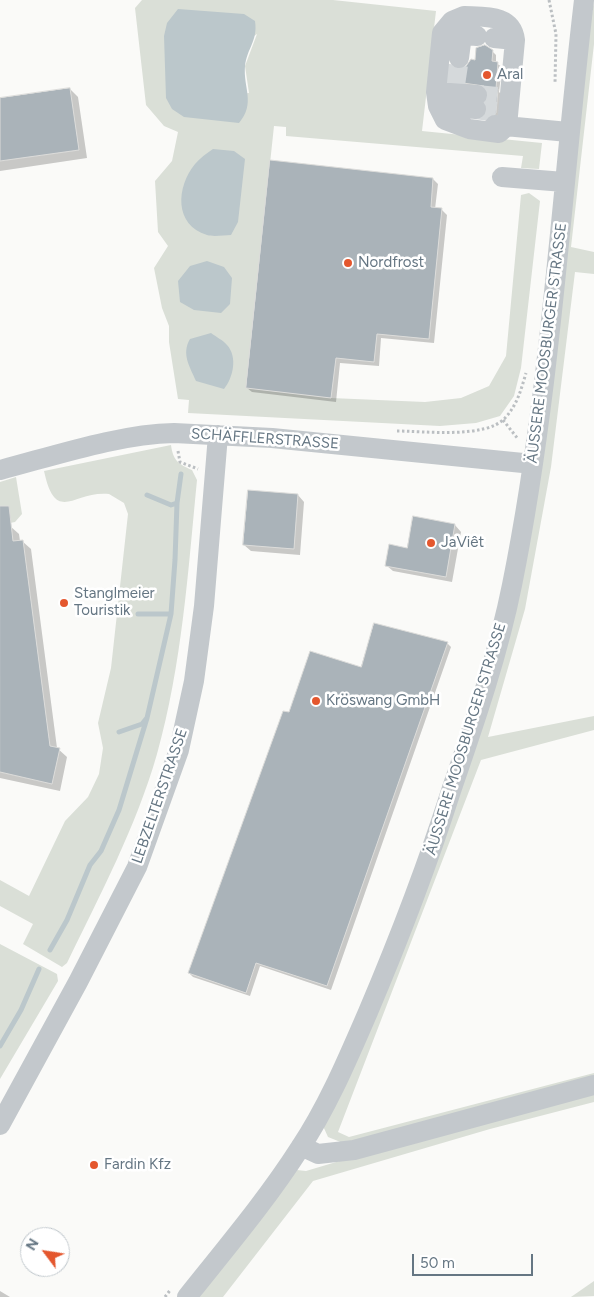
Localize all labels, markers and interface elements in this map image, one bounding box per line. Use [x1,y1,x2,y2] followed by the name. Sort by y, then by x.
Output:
[497,66,523,84] place label: Aral
[481,69,493,81] marker: Aral
[523,222,571,464] street label: ÄUSSERE MOOSBURGER STRASSE
[358,254,424,272] place label: Nordfrost
[342,257,354,269] marker: Nordfrost
[190,425,340,453] street label: SCHÄFFLERSTRASSE
[441,534,484,552] place label: JaViêt
[425,537,437,549] marker: JaViêt
[74,585,155,620] place label: Stanglmeier Touristik
[58,597,70,609] marker: Stanglmeier Touristik
[422,621,510,857] street label: ÄUSSERE MOOSBURGER STRASSE
[326,692,440,710] place label: Kröswang GmbH
[310,695,322,707] marker: Kröswang GmbH
[128,726,192,866] street label: LEBZELTERSTRASSE
[104,1156,171,1174] place label: Fardin Kfz
[88,1159,100,1171] marker: Fardin Kfz
[20,1227,70,1277] north arrow
[22,1236,43,1254] text: N
[414,1244,535,1276] scale bar
[420,1254,455,1272] text: 50 m

